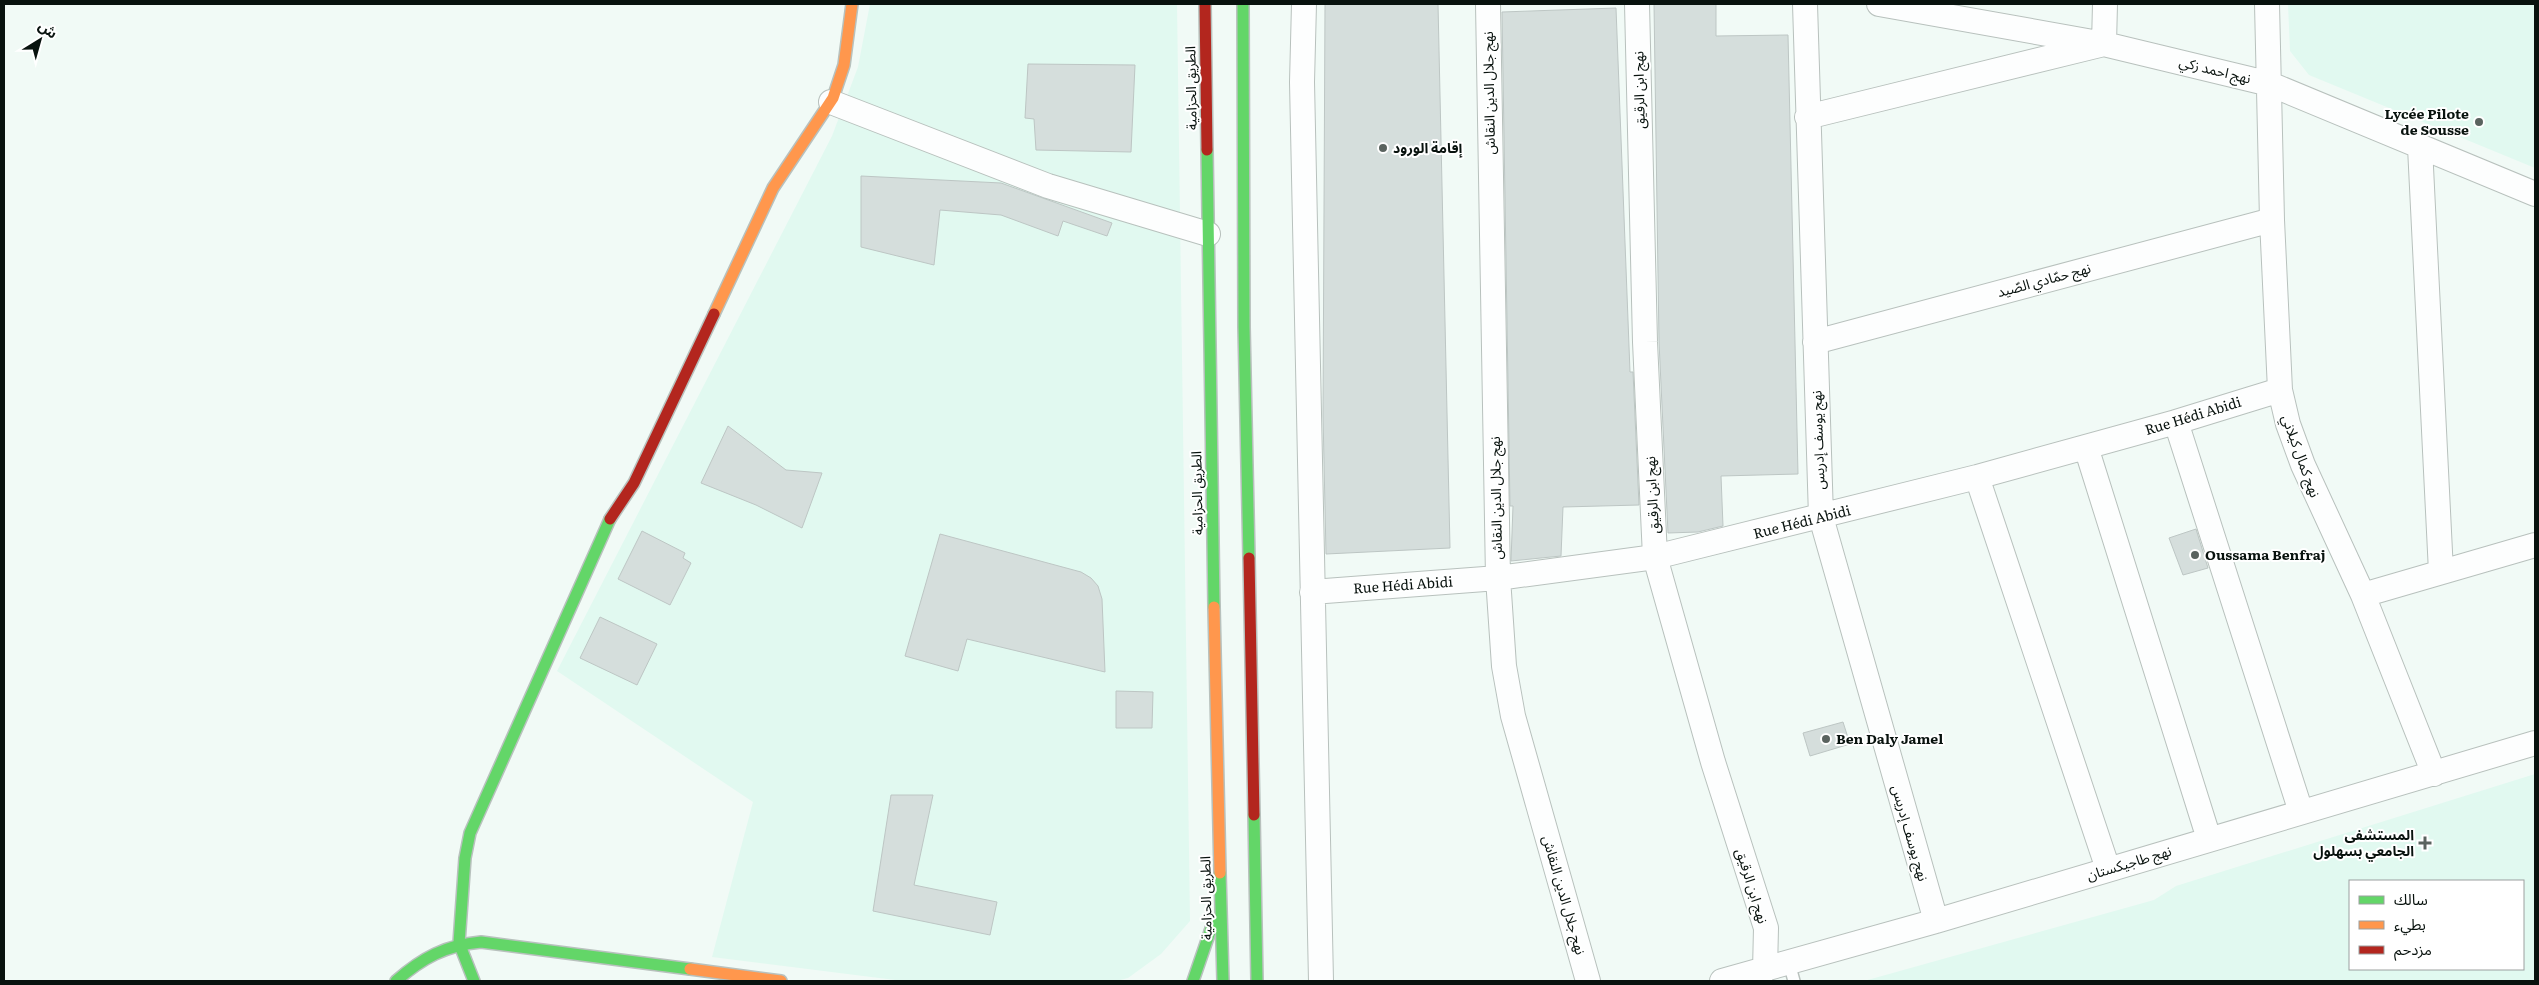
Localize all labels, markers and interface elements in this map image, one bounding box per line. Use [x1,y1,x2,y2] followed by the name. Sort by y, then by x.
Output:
[15,15,65,65] north arrow
[35,15,62,43] text: ش
[1477,31,1501,155] street label: نهج جلال الدين النقاش
[1179,46,1202,130] street label: الطريق الحزامية
[2177,50,2253,90] street label: نهج احمد زكي
[1627,51,1651,129] street label: نهج ابن الرقيق
[2385,103,2469,139] place label: Lycée Pilote de Sousse
[2473,116,2485,128] marker: Lycée Pilote de Sousse
[1393,137,1463,158] place label: إقامة الورود
[1377,142,1389,154] marker: إقامة الورود
[1995,257,2094,303] street label: نهج حمّادي الصّيد
[1805,390,1831,490] street label: نهج يوسف إدريس
[2142,391,2244,439] street label: Rue Hédi Abidi
[2276,412,2326,501] street label: نهج كمال كيلاني
[1484,436,1508,560] street label: نهج جلال الدين النقاش
[1185,451,1208,535] street label: الطريق الحزامية
[1639,455,1665,534] street label: نهج ابن الرقيق
[1751,499,1853,543] street label: Rue Hédi Abidi
[2205,544,2325,564] place label: Oussama Benfraj
[2189,549,2201,561] marker: Oussama Benfraj
[1352,571,1454,597] street label: Rue Hédi Abidi
[1836,728,1943,748] place label: Ben Daly Jamel
[1820,733,1832,745] marker: Ben Daly Jamel
[1886,782,1934,884] street label: نهج يوسف إدريس
[2313,824,2414,862] place label: المستشفى الجامعي بسهلول
[1536,833,1592,957] street label: نهج جلال الدين النقاش
[2418,836,2432,850] marker: المستشفى الجامعي بسهلول
[2084,840,2174,886] street label: نهج طاجيكستان
[1730,846,1774,927] street label: نهج ابن الرقيق
[1194,856,1217,940] street label: الطريق الحزامية
[2349,880,2524,970] legend
[2394,887,2428,910] text: سالك
[2394,912,2426,936] text: بطيء
[2394,937,2432,961] text: مزدحم

